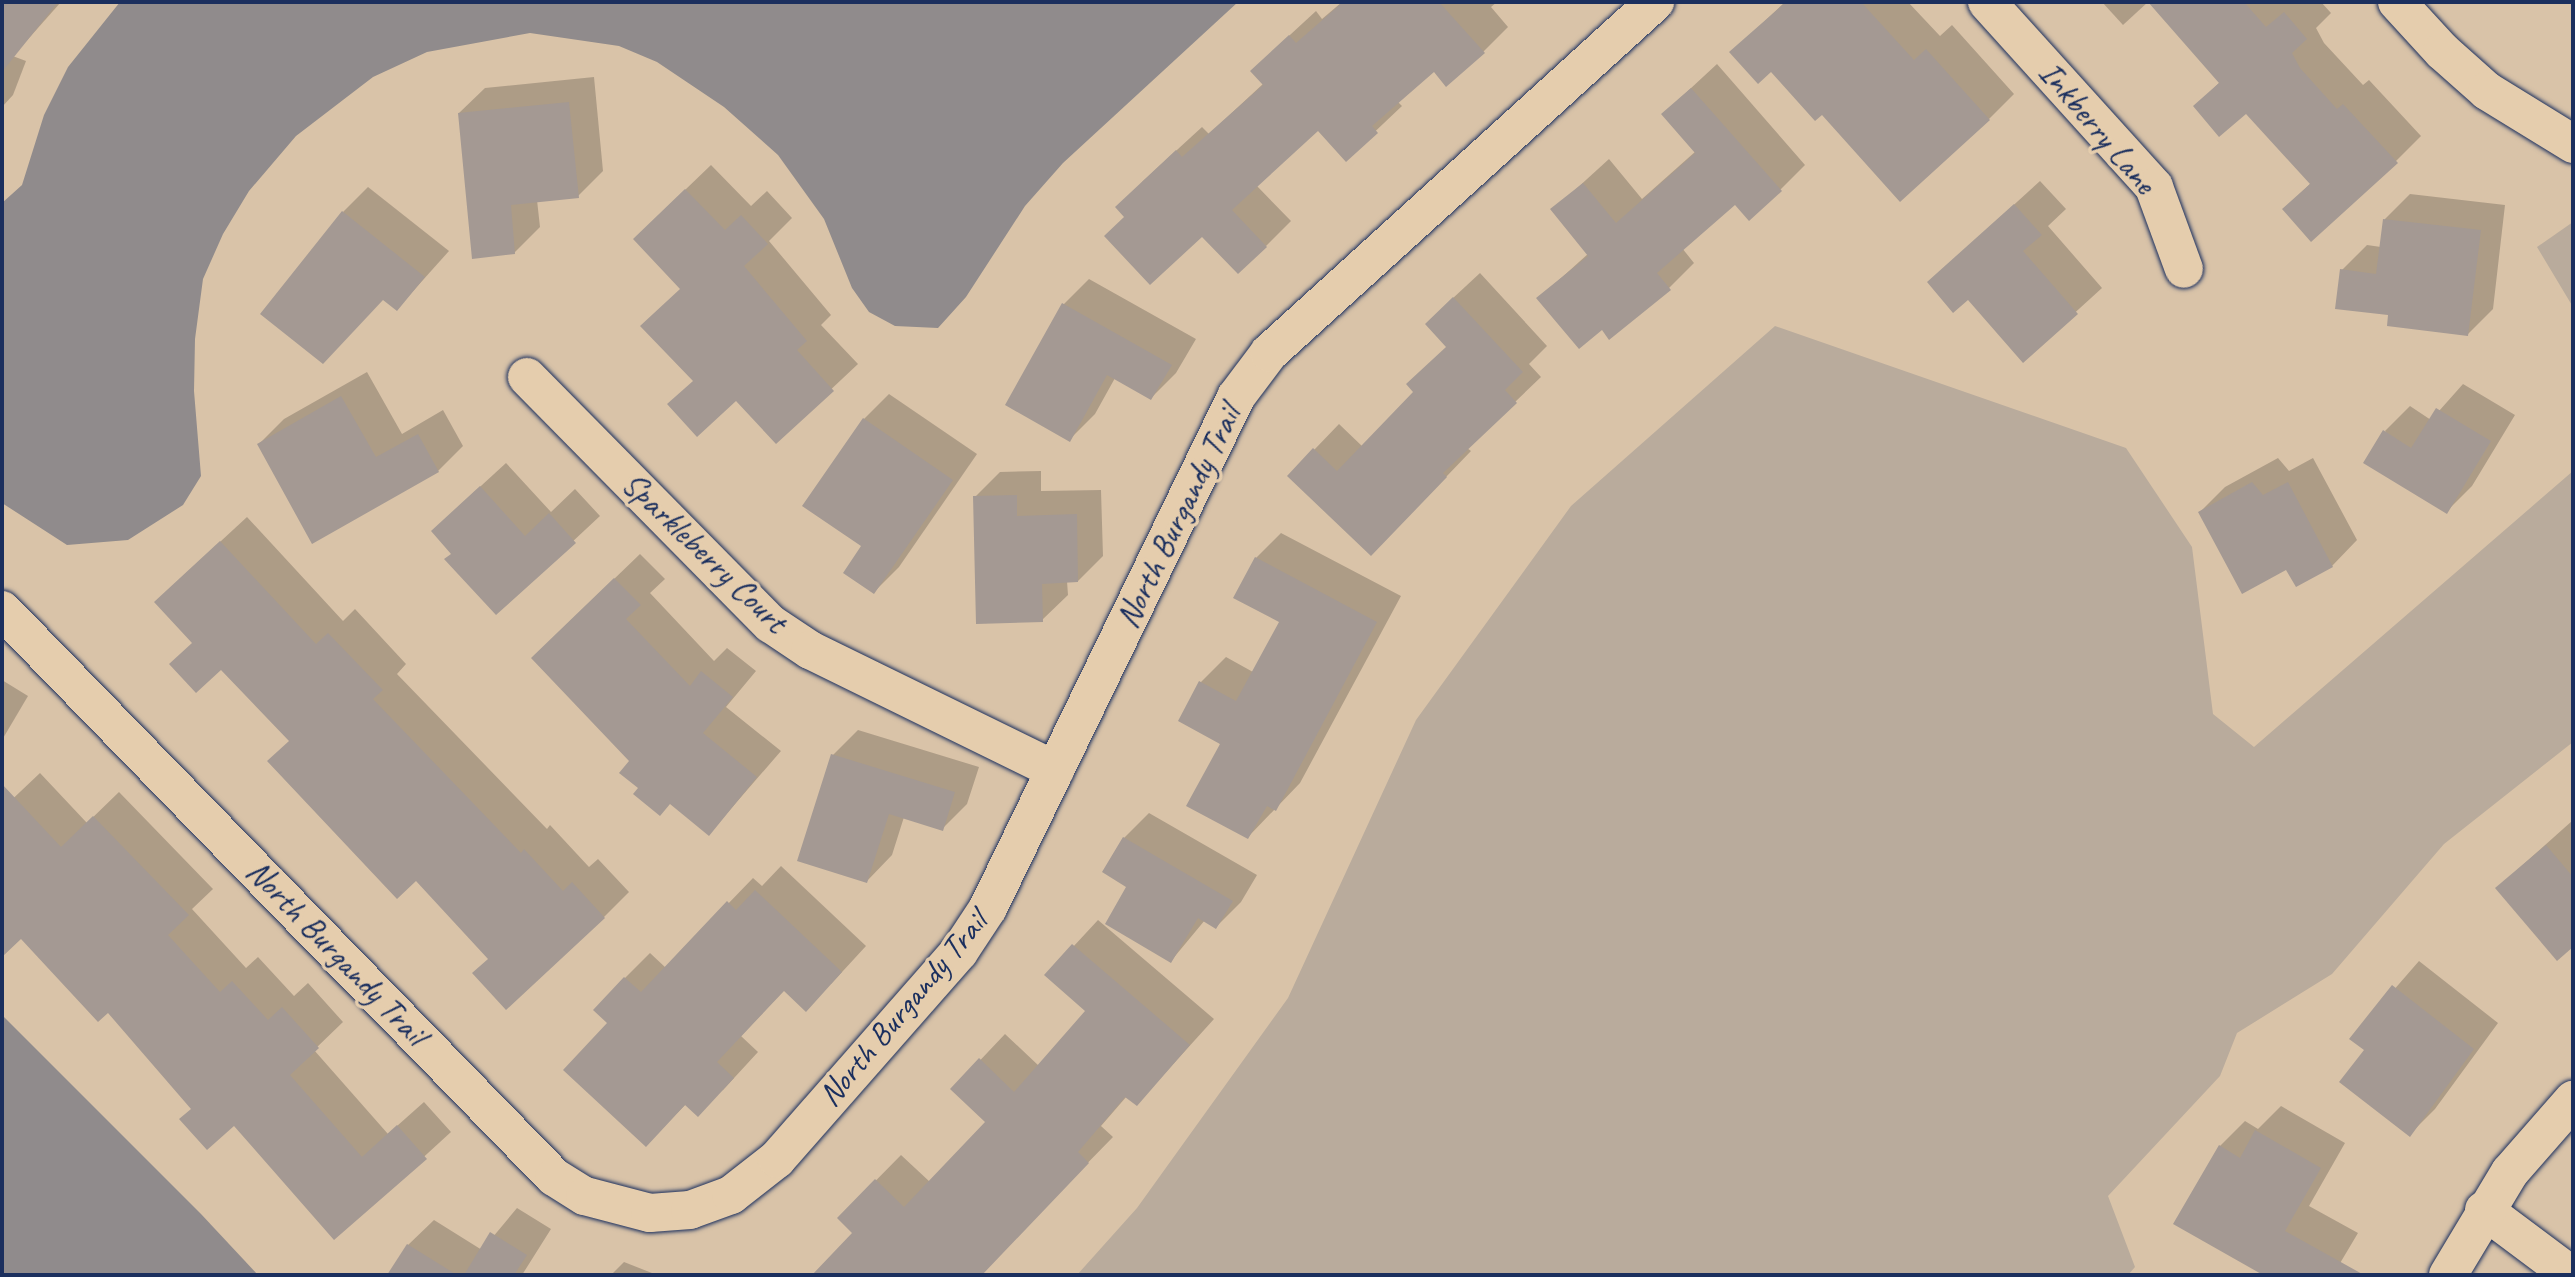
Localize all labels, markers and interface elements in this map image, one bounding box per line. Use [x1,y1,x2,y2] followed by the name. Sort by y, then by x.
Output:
[2030,53,2164,203] street label: Inkberry Lane
[1108,400,1250,634] street label: North Burgandy Trail
[613,465,795,641] street label: Sparkleberry Court
[238,853,434,1053] street label: North Burgandy Trail
[810,904,996,1114] street label: North Burgandy Trail

